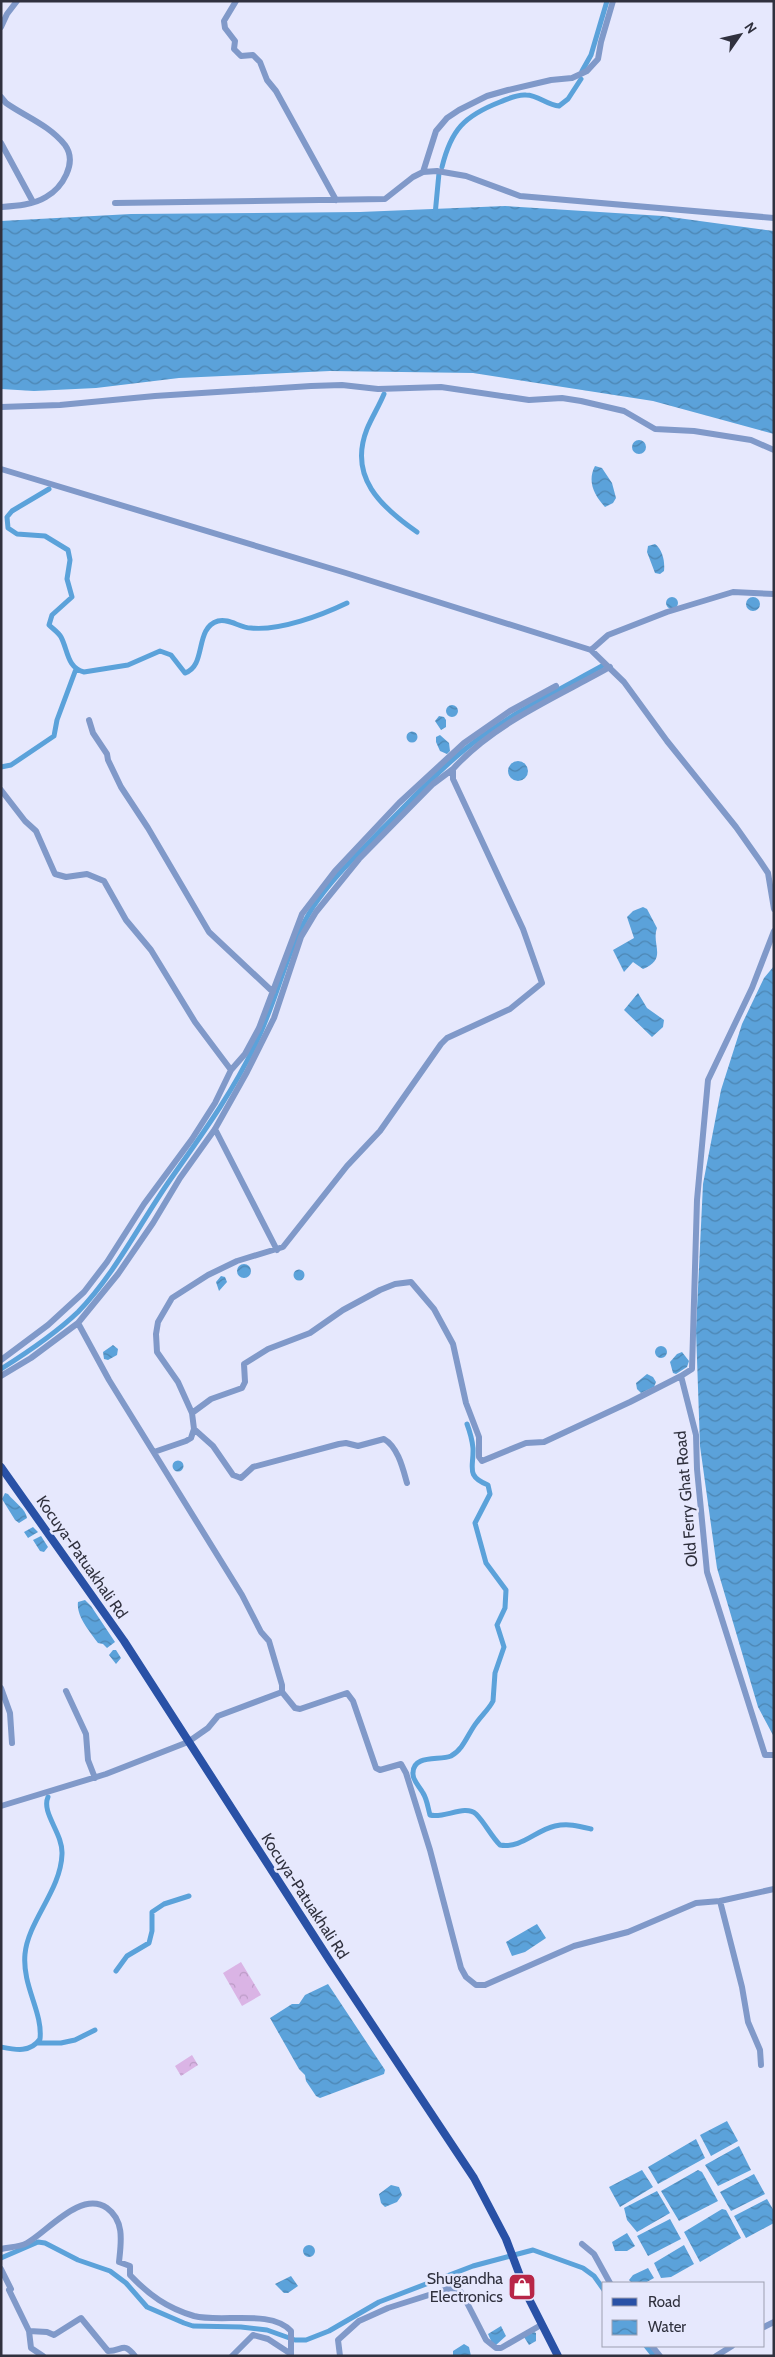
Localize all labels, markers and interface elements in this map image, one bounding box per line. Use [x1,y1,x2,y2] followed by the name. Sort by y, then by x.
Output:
[715,10,765,60] north arrow
[741,19,761,37] text: N
[671,1430,701,1568] street label: Old Ferry Ghat Road
[32,1492,132,1622] street label: Kocuya-Patuakhali Rd
[257,1830,353,1962] street label: Kocuya-Patuakhali Rd
[427,2269,503,2306] place label: Shugandha Electronics
[507,2272,537,2302] shop icon: Shugandha Electronics
[602,2282,765,2347] legend
[648,2293,681,2311] text: Road
[648,2318,686,2336] text: Water

